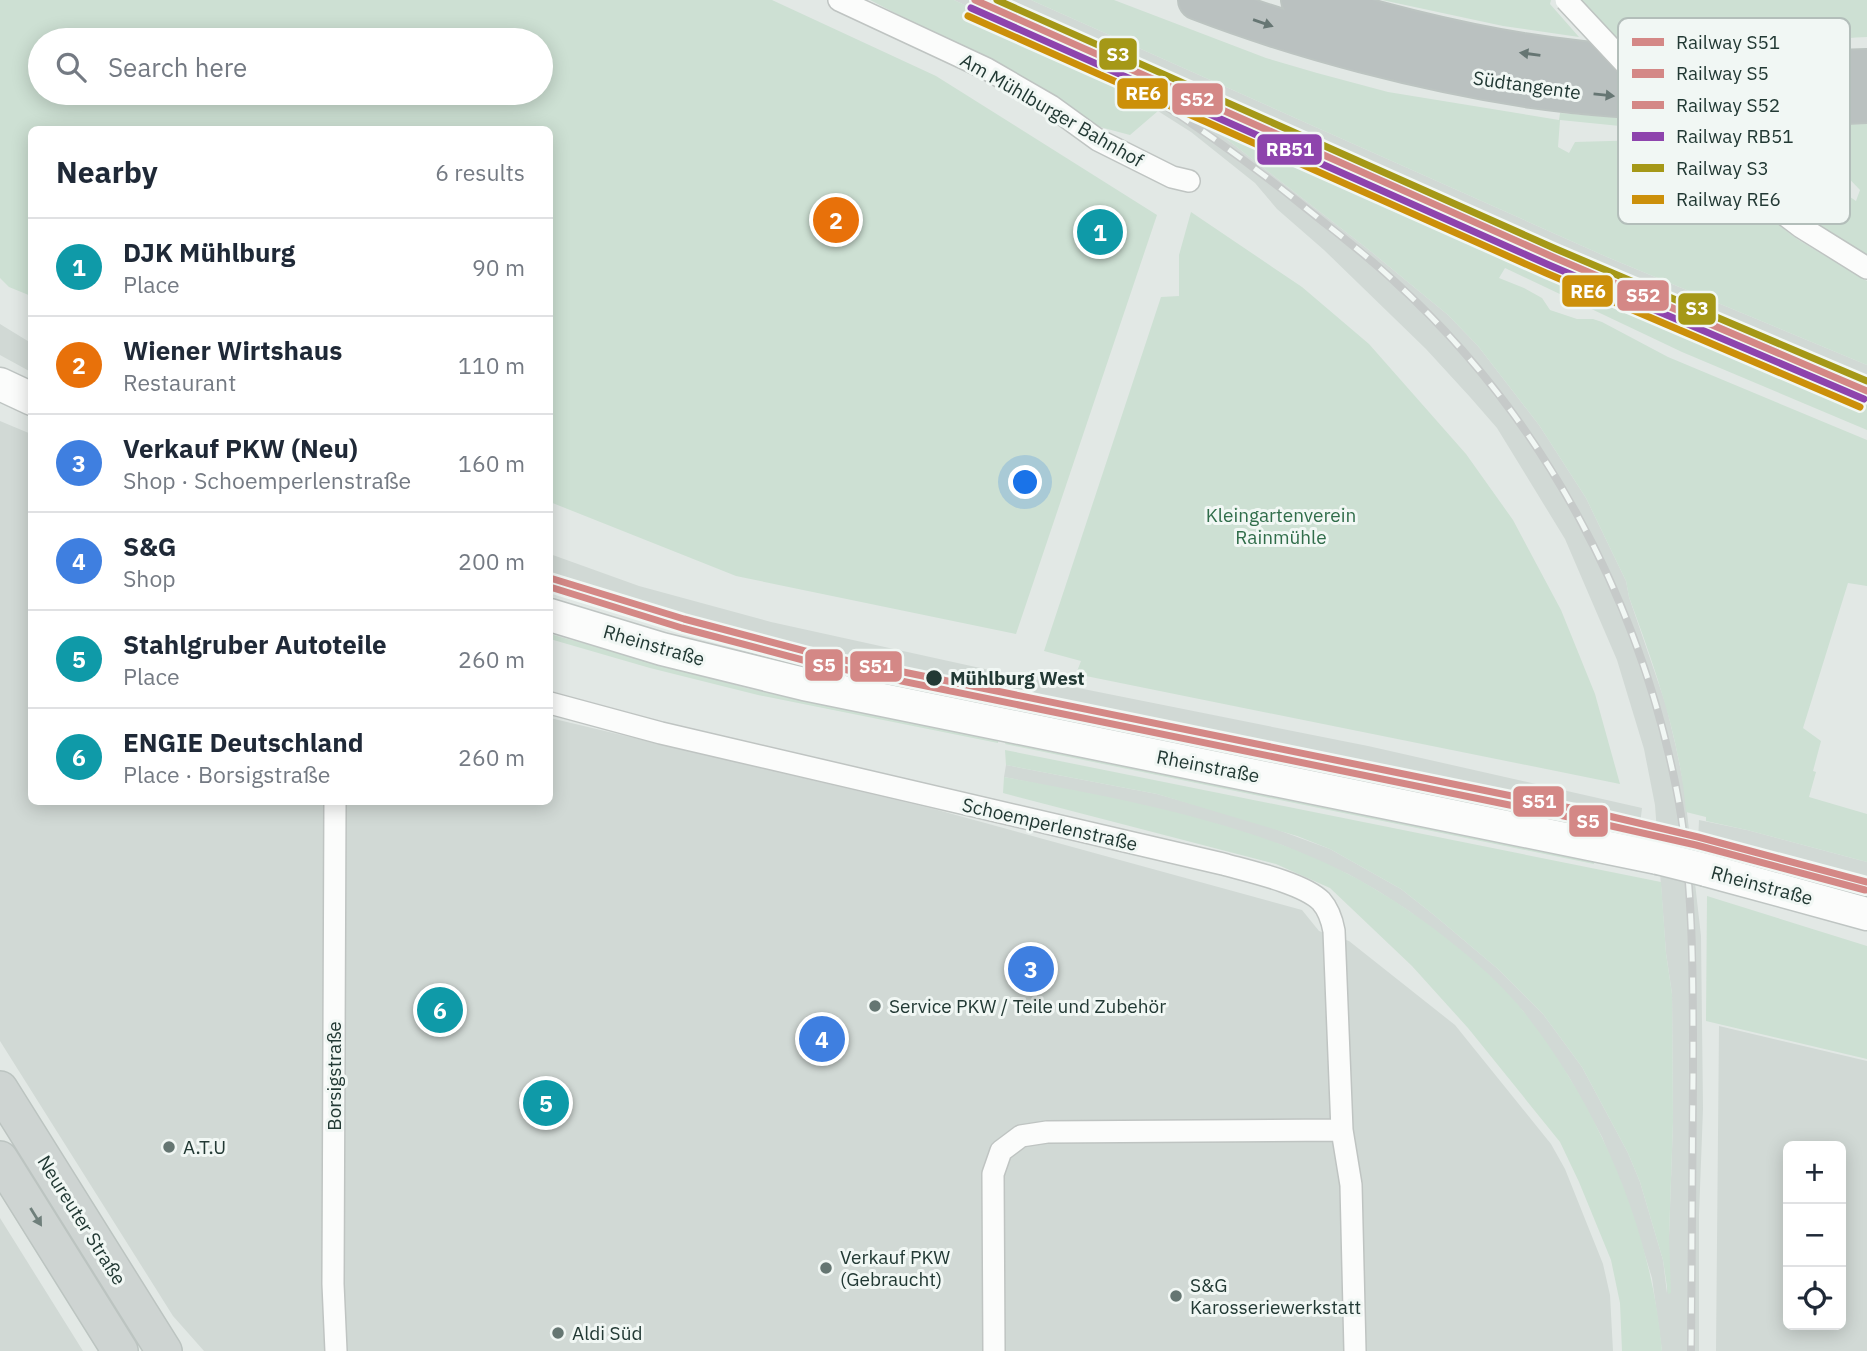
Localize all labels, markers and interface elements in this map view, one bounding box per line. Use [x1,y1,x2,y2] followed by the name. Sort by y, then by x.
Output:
[1252,18,1273,29] one-way arrow
[1618,18,1850,224] legend
[28,28,553,105] search box
[1676,30,1780,54] text: Railway S51
[1098,37,1138,71] line badge: S3
[1106,42,1130,66] text: S3
[52,48,90,86] icon: search
[956,48,1148,172] street label: Am Mühlburger Bahnhof
[1519,48,1541,59] one-way arrow
[108,50,247,84] text: Search here
[1676,61,1769,85] text: Railway S5
[1472,66,1582,104] street label: Südtangente
[1116,77,1169,110] line badge: RE6
[1125,81,1161,105] text: RE6
[1171,82,1224,116] line badge: S52
[1180,87,1214,111] text: S52
[1593,90,1615,101] one-way arrow
[1676,93,1780,117] text: Railway S52
[1676,124,1794,148] text: Railway RB51
[1256,133,1323,166] line badge: RB51
[1266,137,1315,161] text: RB51
[56,152,158,191] text: Nearby
[1676,156,1769,180] text: Railway S3
[435,157,525,187] text: 6 results
[1676,187,1781,211] text: Railway RE6
[813,194,859,246] pin: 2
[1077,206,1123,258] pin: 1
[123,235,295,269] text: DJK Mühlburg
[72,252,86,282] text: 1
[472,252,525,282] text: 90 m
[123,269,180,299] text: Place
[1561,274,1614,308] line badge: RE6
[1570,279,1606,303] text: RE6
[1616,279,1670,312] line badge: S52
[1626,283,1660,307] text: S52
[1677,292,1717,326] line badge: S3
[1685,296,1709,320] text: S3
[123,333,342,367] text: Wiener Wirtshaus
[72,350,86,380] text: 2
[458,350,525,380] text: 110 m
[123,367,236,397] text: Restaurant
[123,431,358,465] text: Verkauf PKW (Neu)
[72,448,86,478] text: 3
[458,448,525,478] text: 160 m
[123,465,411,495] text: Shop · Schoemperlenstraße
[1008,465,1042,499] your location
[1206,503,1356,549] park label: Kleingartenverein Rainmühle
[123,529,176,563] text: S&G
[72,546,86,576] text: 4
[458,546,525,576] text: 200 m
[123,563,176,593] text: Shop
[601,619,707,671] street label: Rheinstraße
[123,627,387,661] text: Stahlgruber Autoteile
[72,644,86,674] text: 5
[458,644,525,674] text: 260 m
[804,648,844,682] line badge: S5
[849,650,903,683] line badge: S51
[812,653,836,677] text: S5
[859,654,894,678] text: S51
[123,661,180,691] text: Place
[950,666,1085,690] place label: Mühlburg West
[924,668,944,688] marker: Mühlburg West
[123,725,364,759] text: ENGIE Deutschland
[72,742,86,772] text: 6
[458,742,525,772] text: 260 m
[1154,744,1262,788] street label: Rheinstraße
[123,759,330,789] text: Place · Borsigstraße
[1512,785,1565,818] line badge: S51
[1522,789,1557,813] text: S51
[960,792,1140,856] street label: Schoemperlenstraße
[1568,804,1609,838] line badge: S5
[1576,809,1600,833] text: S5
[1708,860,1816,910] street label: Rheinstraße
[1008,943,1054,995] pin: 3
[417,984,463,1036] pin: 6
[889,994,1166,1018] place label: Service PKW / Teile und Zubehör
[867,998,883,1014] marker: Service PKW / Teile und Zubehör
[799,1013,845,1065] pin: 4
[322,1021,346,1131] street label: Borsigstraße
[523,1077,569,1129] pin: 5
[183,1135,226,1159] place label: A.T.U
[161,1139,177,1155] marker: A.T.U
[1783,1141,1846,1330] map controls
[1783,1141,1846,1204] button: +
[32,1151,132,1289] street label: Neureuter Straße
[1783,1204,1846,1267] button: −
[30,1208,43,1227] one-way arrow
[840,1245,950,1291] place label: Verkauf PKW (Gebraucht)
[818,1260,834,1276] marker: Verkauf PKW (Gebraucht)
[1783,1267,1846,1330] button: locate
[1190,1273,1361,1319] place label: S&G Karosseriewerkstatt
[1168,1288,1184,1304] marker: S&G Karosseriewerkstatt
[572,1321,642,1345] place label: Aldi Süd
[550,1325,566,1341] marker: Aldi Süd

